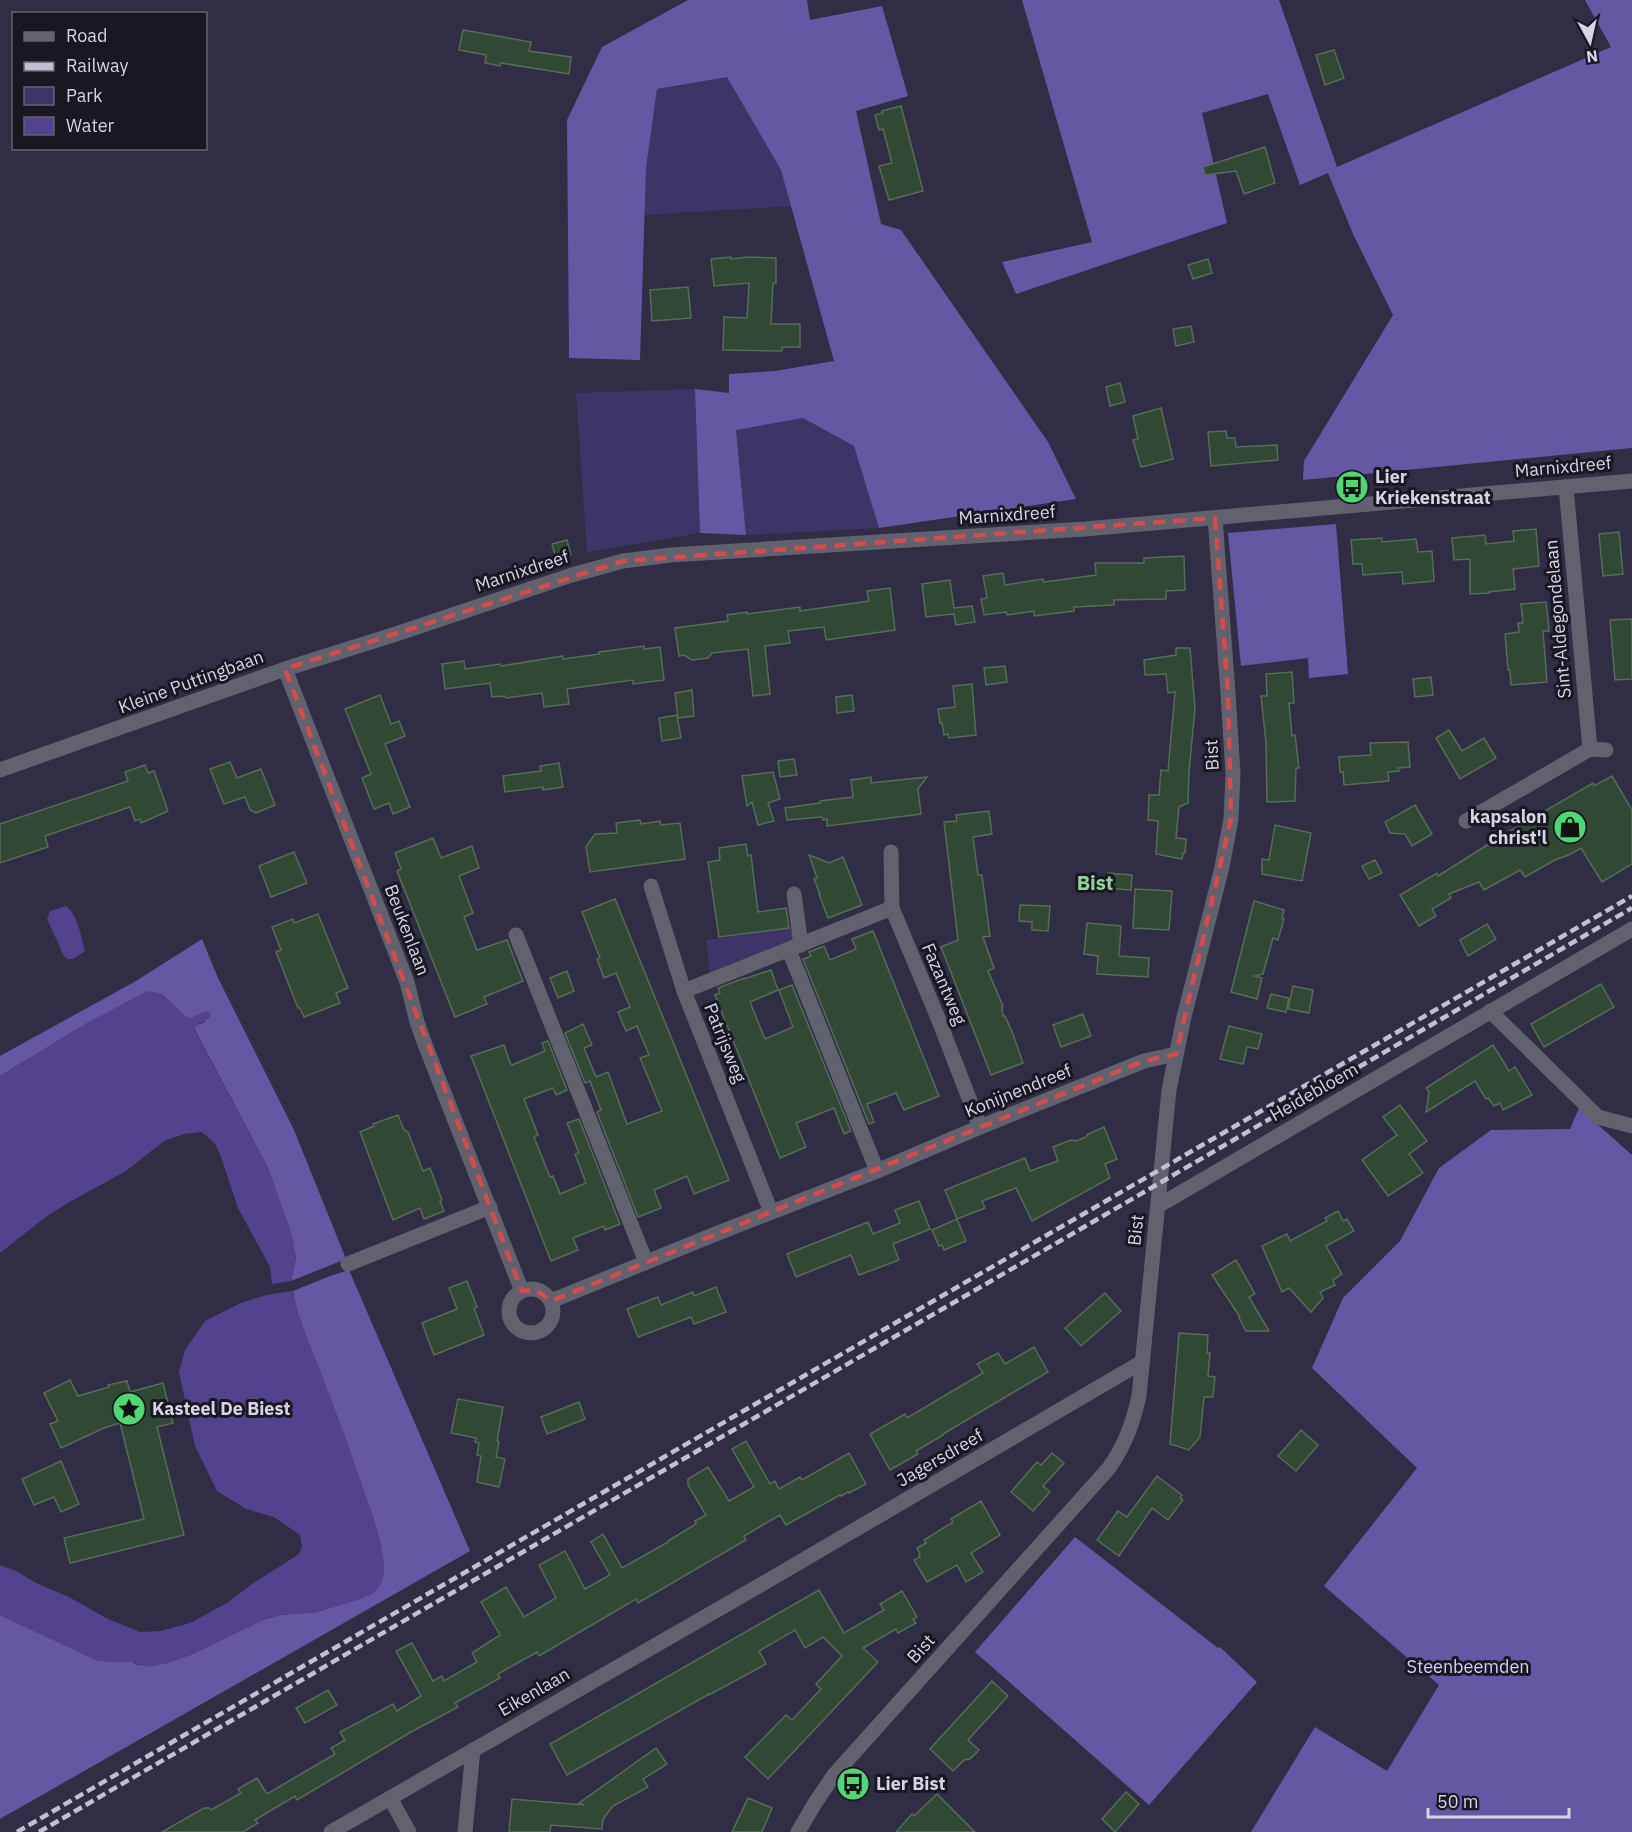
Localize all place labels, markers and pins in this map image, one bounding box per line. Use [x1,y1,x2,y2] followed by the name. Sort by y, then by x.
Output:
[1375,465,1491,509] place label: Lier Kriekenstraat
[1334,469,1370,505] bus stop icon: Lier Kriekenstraat
[1470,805,1548,849] place label: kapsalon christ'l
[1552,809,1588,845] shop icon: kapsalon christ'l
[111,1391,147,1427] place icon: Kasteel De Biest
[152,1397,290,1420] place label: Kasteel De Biest
[835,1766,871,1802] bus stop icon: Lier Bist
[876,1772,945,1795] place label: Lier Bist

